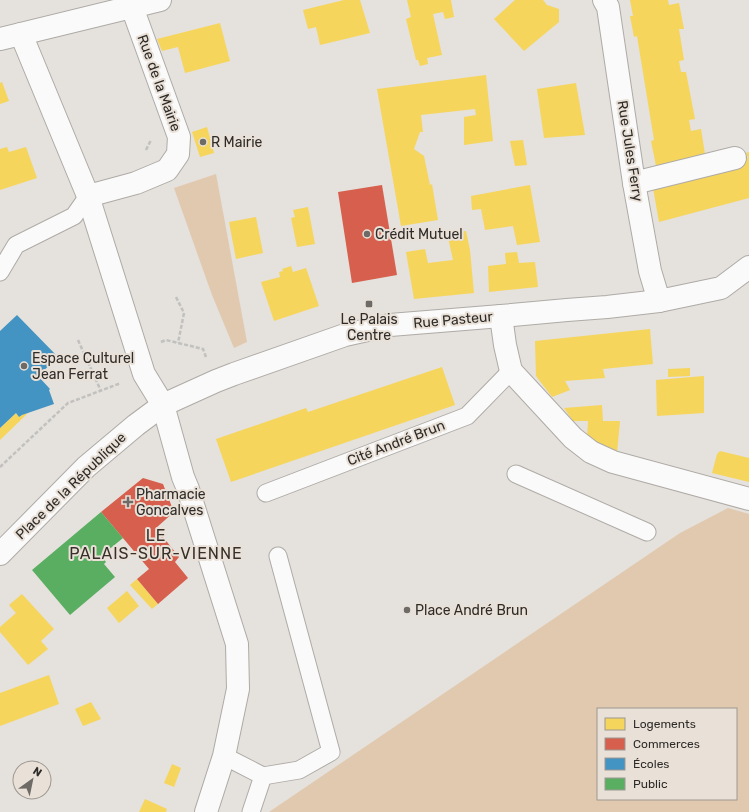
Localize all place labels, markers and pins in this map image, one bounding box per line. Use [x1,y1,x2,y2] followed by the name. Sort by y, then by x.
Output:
[211,134,263,151] place label: R Mairie
[198,137,208,147] marker: R Mairie
[375,226,463,243] place label: Crédit Mutuel
[362,229,372,239] marker: Crédit Mutuel
[364,299,374,309] marker: Le Palais Centre
[340,311,398,344] place label: Le Palais Centre
[32,350,134,383] place label: Espace Culturel Jean Ferrat
[19,361,29,371] marker: Espace Culturel Jean Ferrat
[136,486,206,519] place label: Pharmacie Goncalves
[123,497,133,507] marker: Pharmacie Goncalves
[415,602,528,619] place label: Place André Brun
[402,605,412,615] marker: Place André Brun

